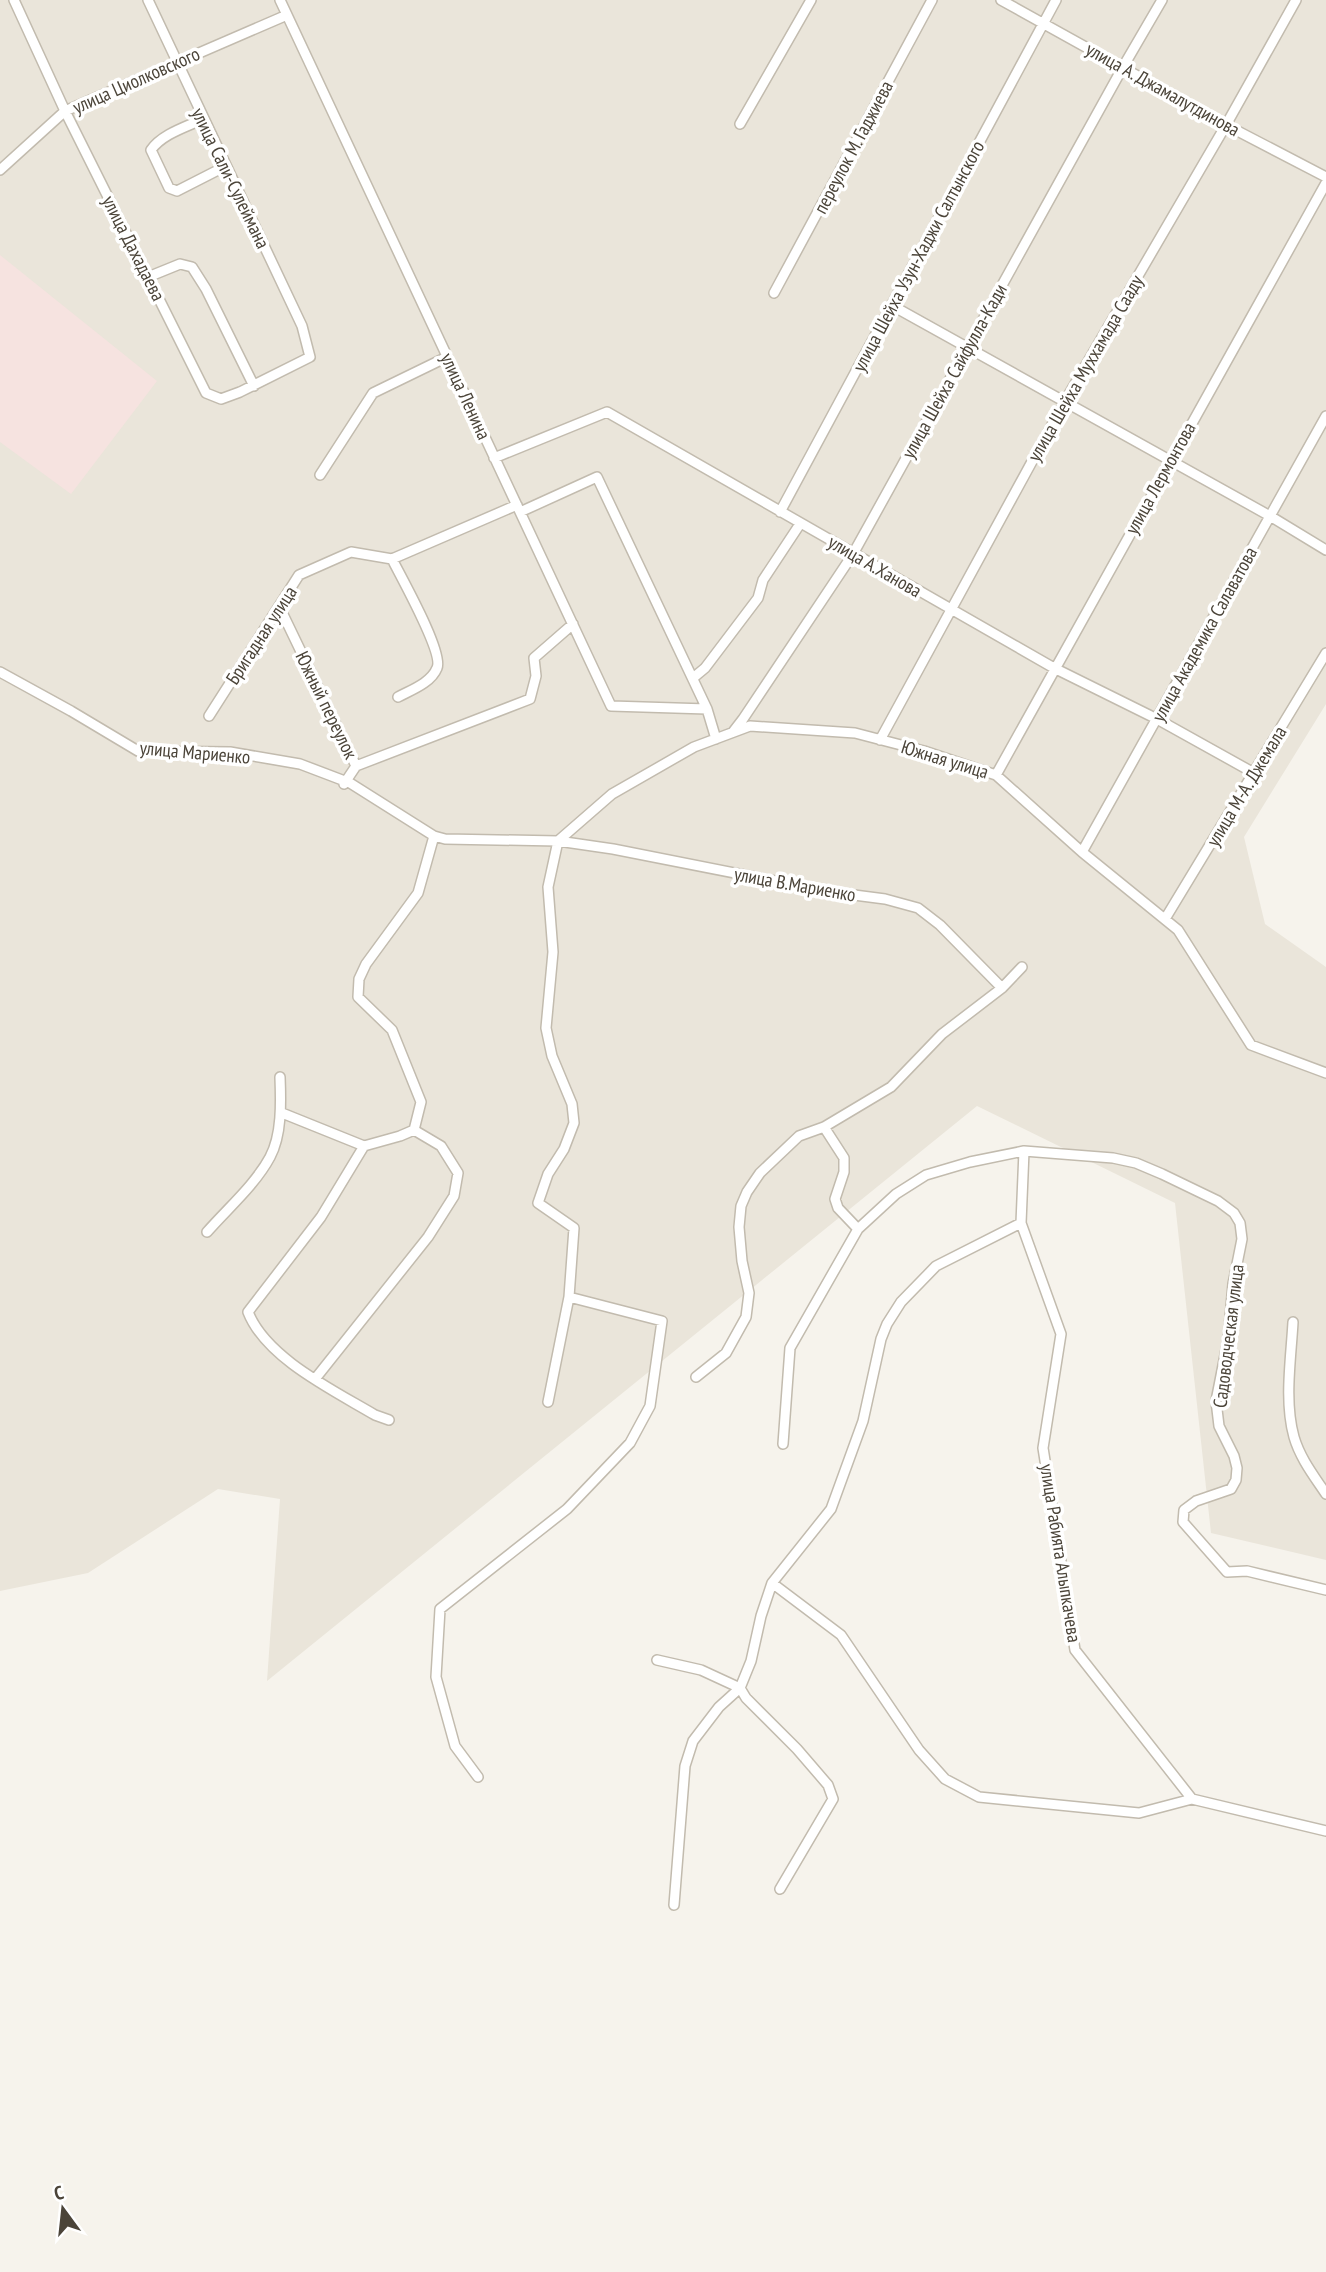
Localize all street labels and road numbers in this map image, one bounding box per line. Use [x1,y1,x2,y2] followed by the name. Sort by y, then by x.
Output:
[1082,37,1244,141] street label: улица А. Джамалутдинова
[69,41,203,119] street label: улица Циолковского
[808,76,898,218] street label: переулок М. Гаджиева
[187,104,275,252] street label: улица Сали-Сулеймана
[847,136,989,376] street label: улица Шейха Узун-Хаджи Салтынского
[97,191,171,305] street label: улица Дахадаева
[1022,270,1149,465] street label: улица Шейха Муххамада Сааду
[896,279,1012,463] street label: улица Шейха Сайфулла-Кади
[436,349,496,443] street label: улица Ленина
[1119,418,1201,538] street label: улица Лермонтова
[824,530,926,602] street label: улица А.Ханова
[1146,542,1262,726] street label: улица Академика Салаватова
[220,581,302,689] street label: Бригадная улица
[291,647,364,763] street label: Южный переулок
[1201,721,1291,851] street label: улица М-А. Джемала
[898,734,992,784] street label: Южная улица
[139,735,251,769] street label: улица Мариенко
[732,861,858,907] street label: улица В.Мариенко
[1207,1263,1249,1409] street label: Садоводческая улица
[1035,1462,1087,1644] street label: улица Рабията Алыпкачева

